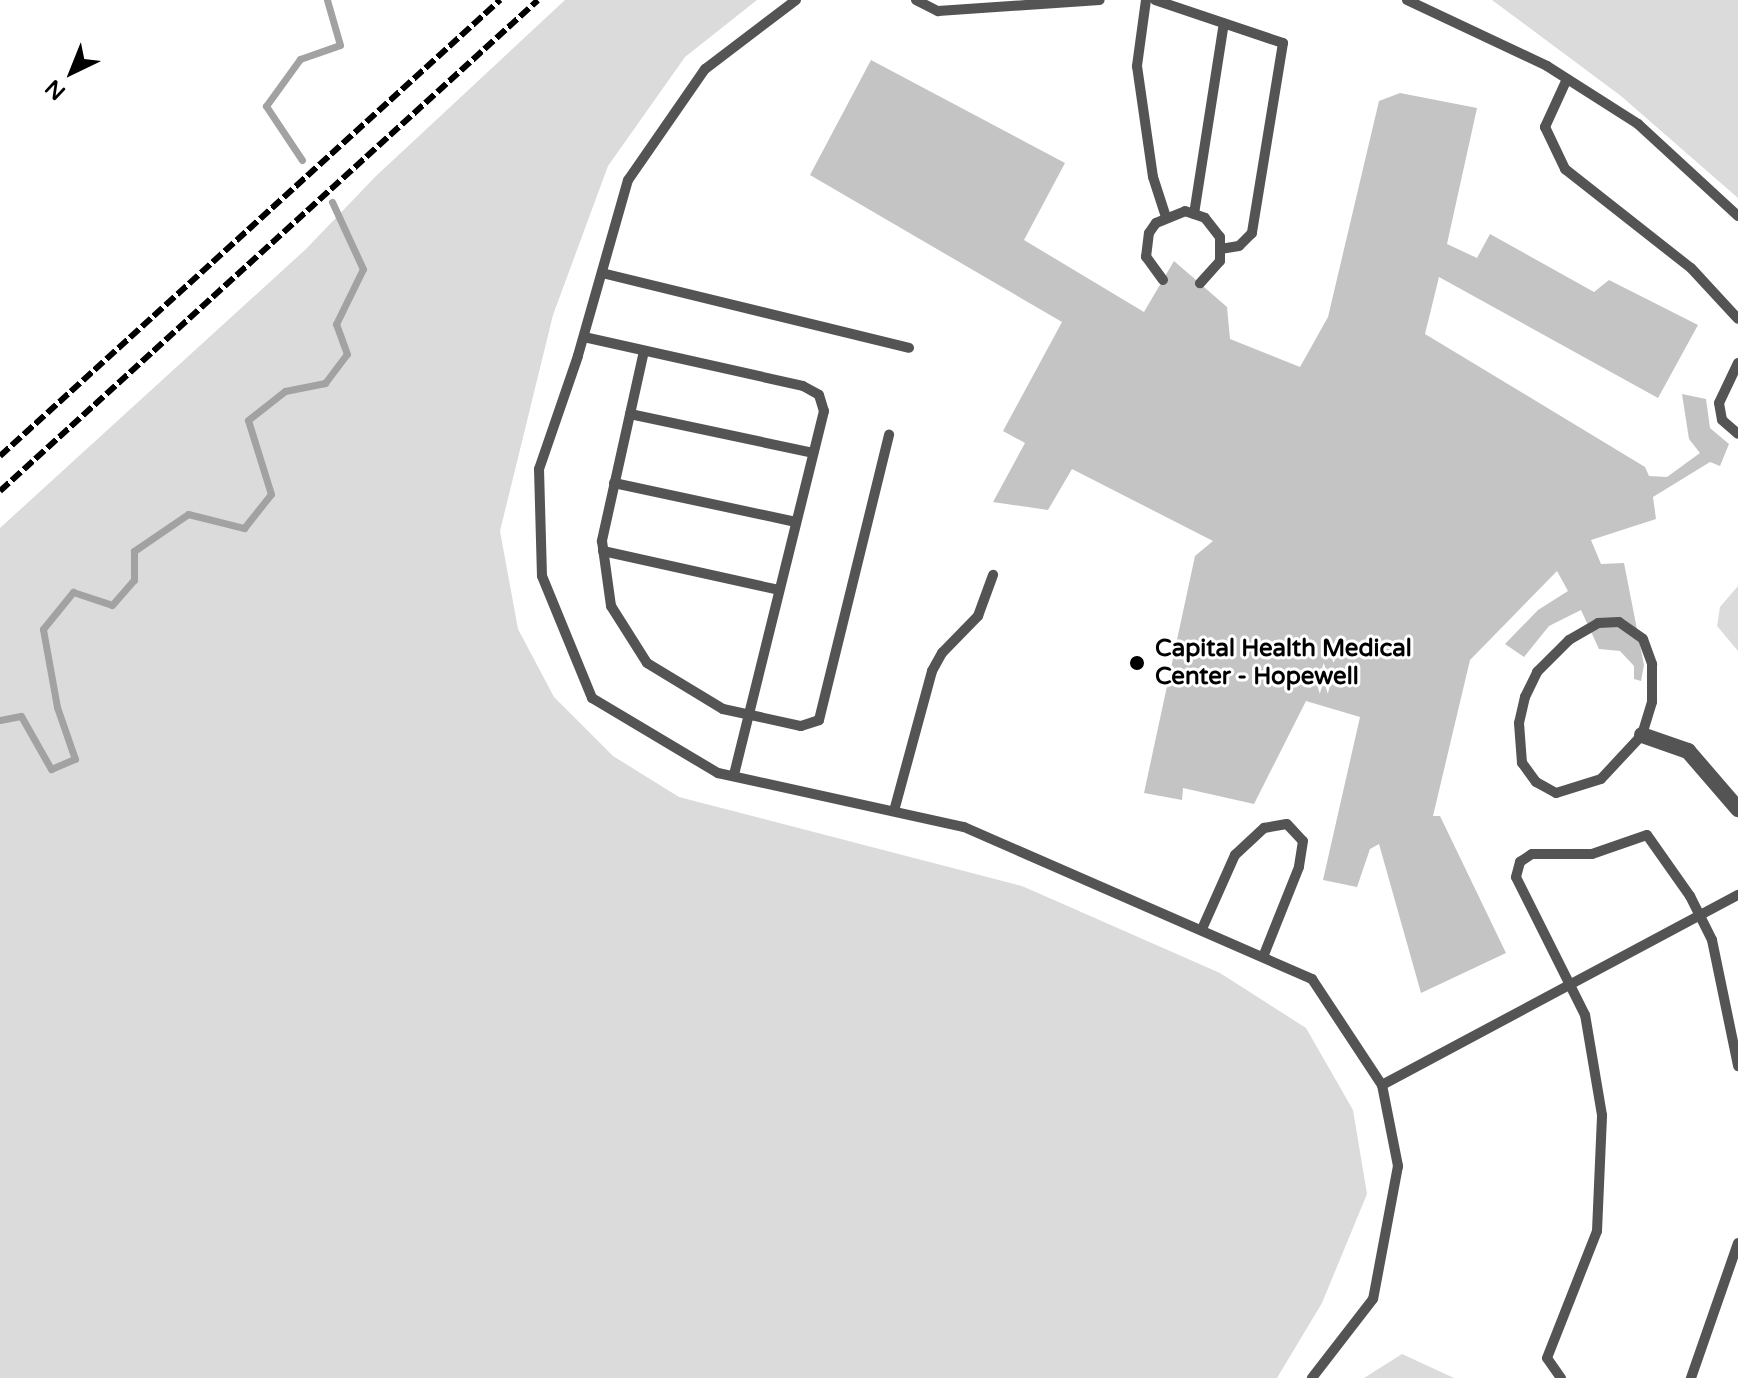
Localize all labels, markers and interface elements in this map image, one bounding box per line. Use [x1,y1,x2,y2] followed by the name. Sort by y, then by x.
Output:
[32,32,112,112] north arrow
[40,74,71,105] text: N
[1155,635,1412,691] place label: Capital Health Medical Center - Hopewell
[1126,652,1148,674] marker: Capital Health Medical Center - Hopewell

